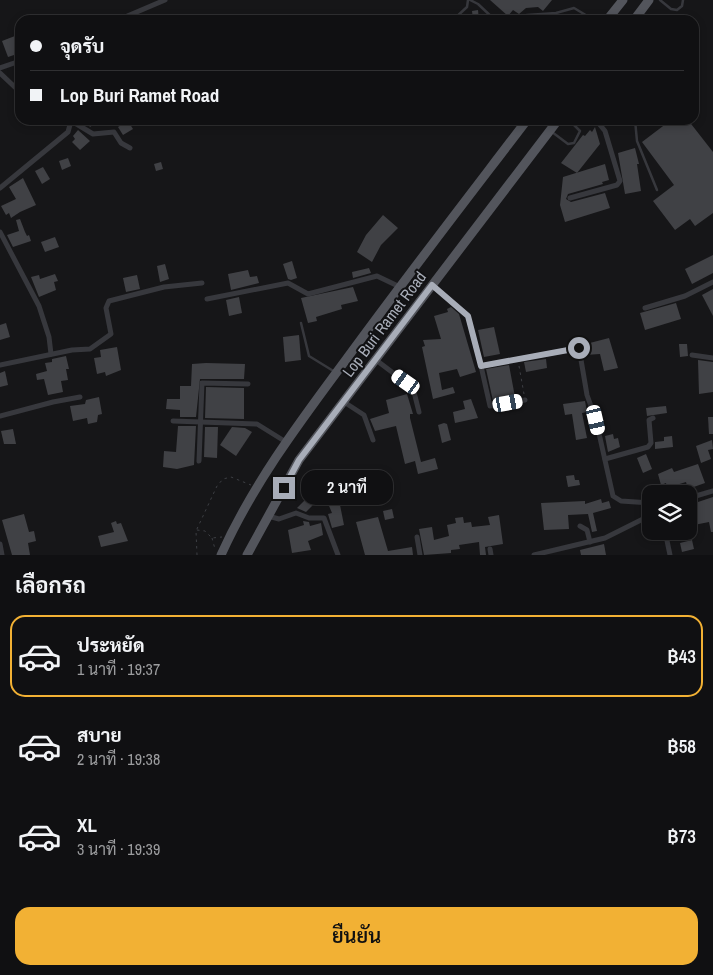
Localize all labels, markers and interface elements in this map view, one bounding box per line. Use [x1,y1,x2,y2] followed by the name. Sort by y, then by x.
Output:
[60,33,104,59] text: จุดรับ
[60,82,219,108] text: Lop Buri Ramet Road
[337,267,431,381] street label: Lop Buri Ramet Road
[568,337,590,359] route start
[389,367,422,397] car
[491,393,524,413] car
[585,404,606,436] car
[302,470,394,506] callout: 2 นาที
[327,476,367,498] text: 2 นาที
[273,477,295,499] route end
[642,485,697,540] map controls
[642,485,697,540] button: layers
[15,570,86,600] text: เลือกรถ
[77,632,145,658] text: ประหยัด
[17,634,62,679] icon: car
[667,643,696,669] text: ฿43
[77,658,160,680] text: 1 นาที · 19:37
[77,722,122,748] text: สบาย
[17,724,62,769] icon: car
[667,733,696,759] text: ฿58
[77,748,160,770] text: 2 นาที · 19:38
[77,812,97,838] text: XL
[17,814,62,859] icon: car
[667,823,696,849] text: ฿73
[77,838,160,860] text: 3 นาที · 19:39
[15,907,698,965] button: ยืนยัน

